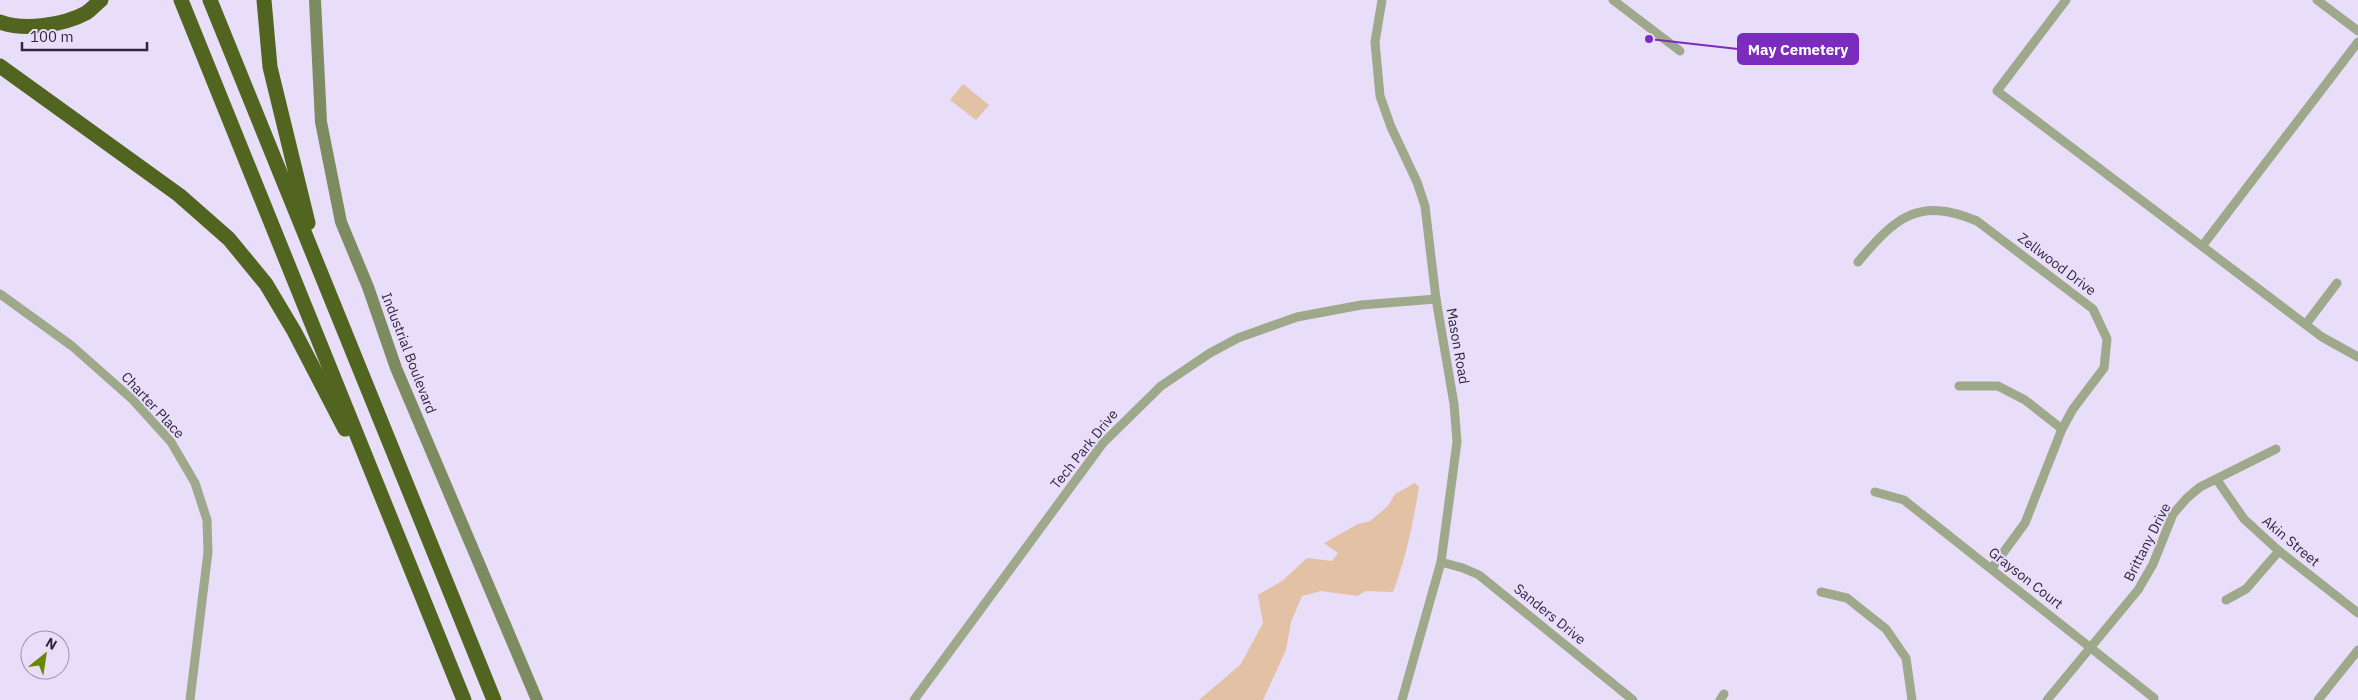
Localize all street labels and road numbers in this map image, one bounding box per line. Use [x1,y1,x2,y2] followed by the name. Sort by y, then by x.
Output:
[2014,229,2100,300] street label: Zellwood Drive
[378,290,440,416] street label: Industrial Boulevard
[1442,307,1474,385] street label: Mason Road
[118,368,189,442] street label: Charter Place
[1046,405,1122,492] street label: Tech Park Drive
[2120,500,2175,584] street label: Brittany Drive
[2259,512,2323,570] street label: Akin Street
[1985,543,2067,613] street label: Grayson Court
[1510,580,1590,649] street label: Sanders Drive

